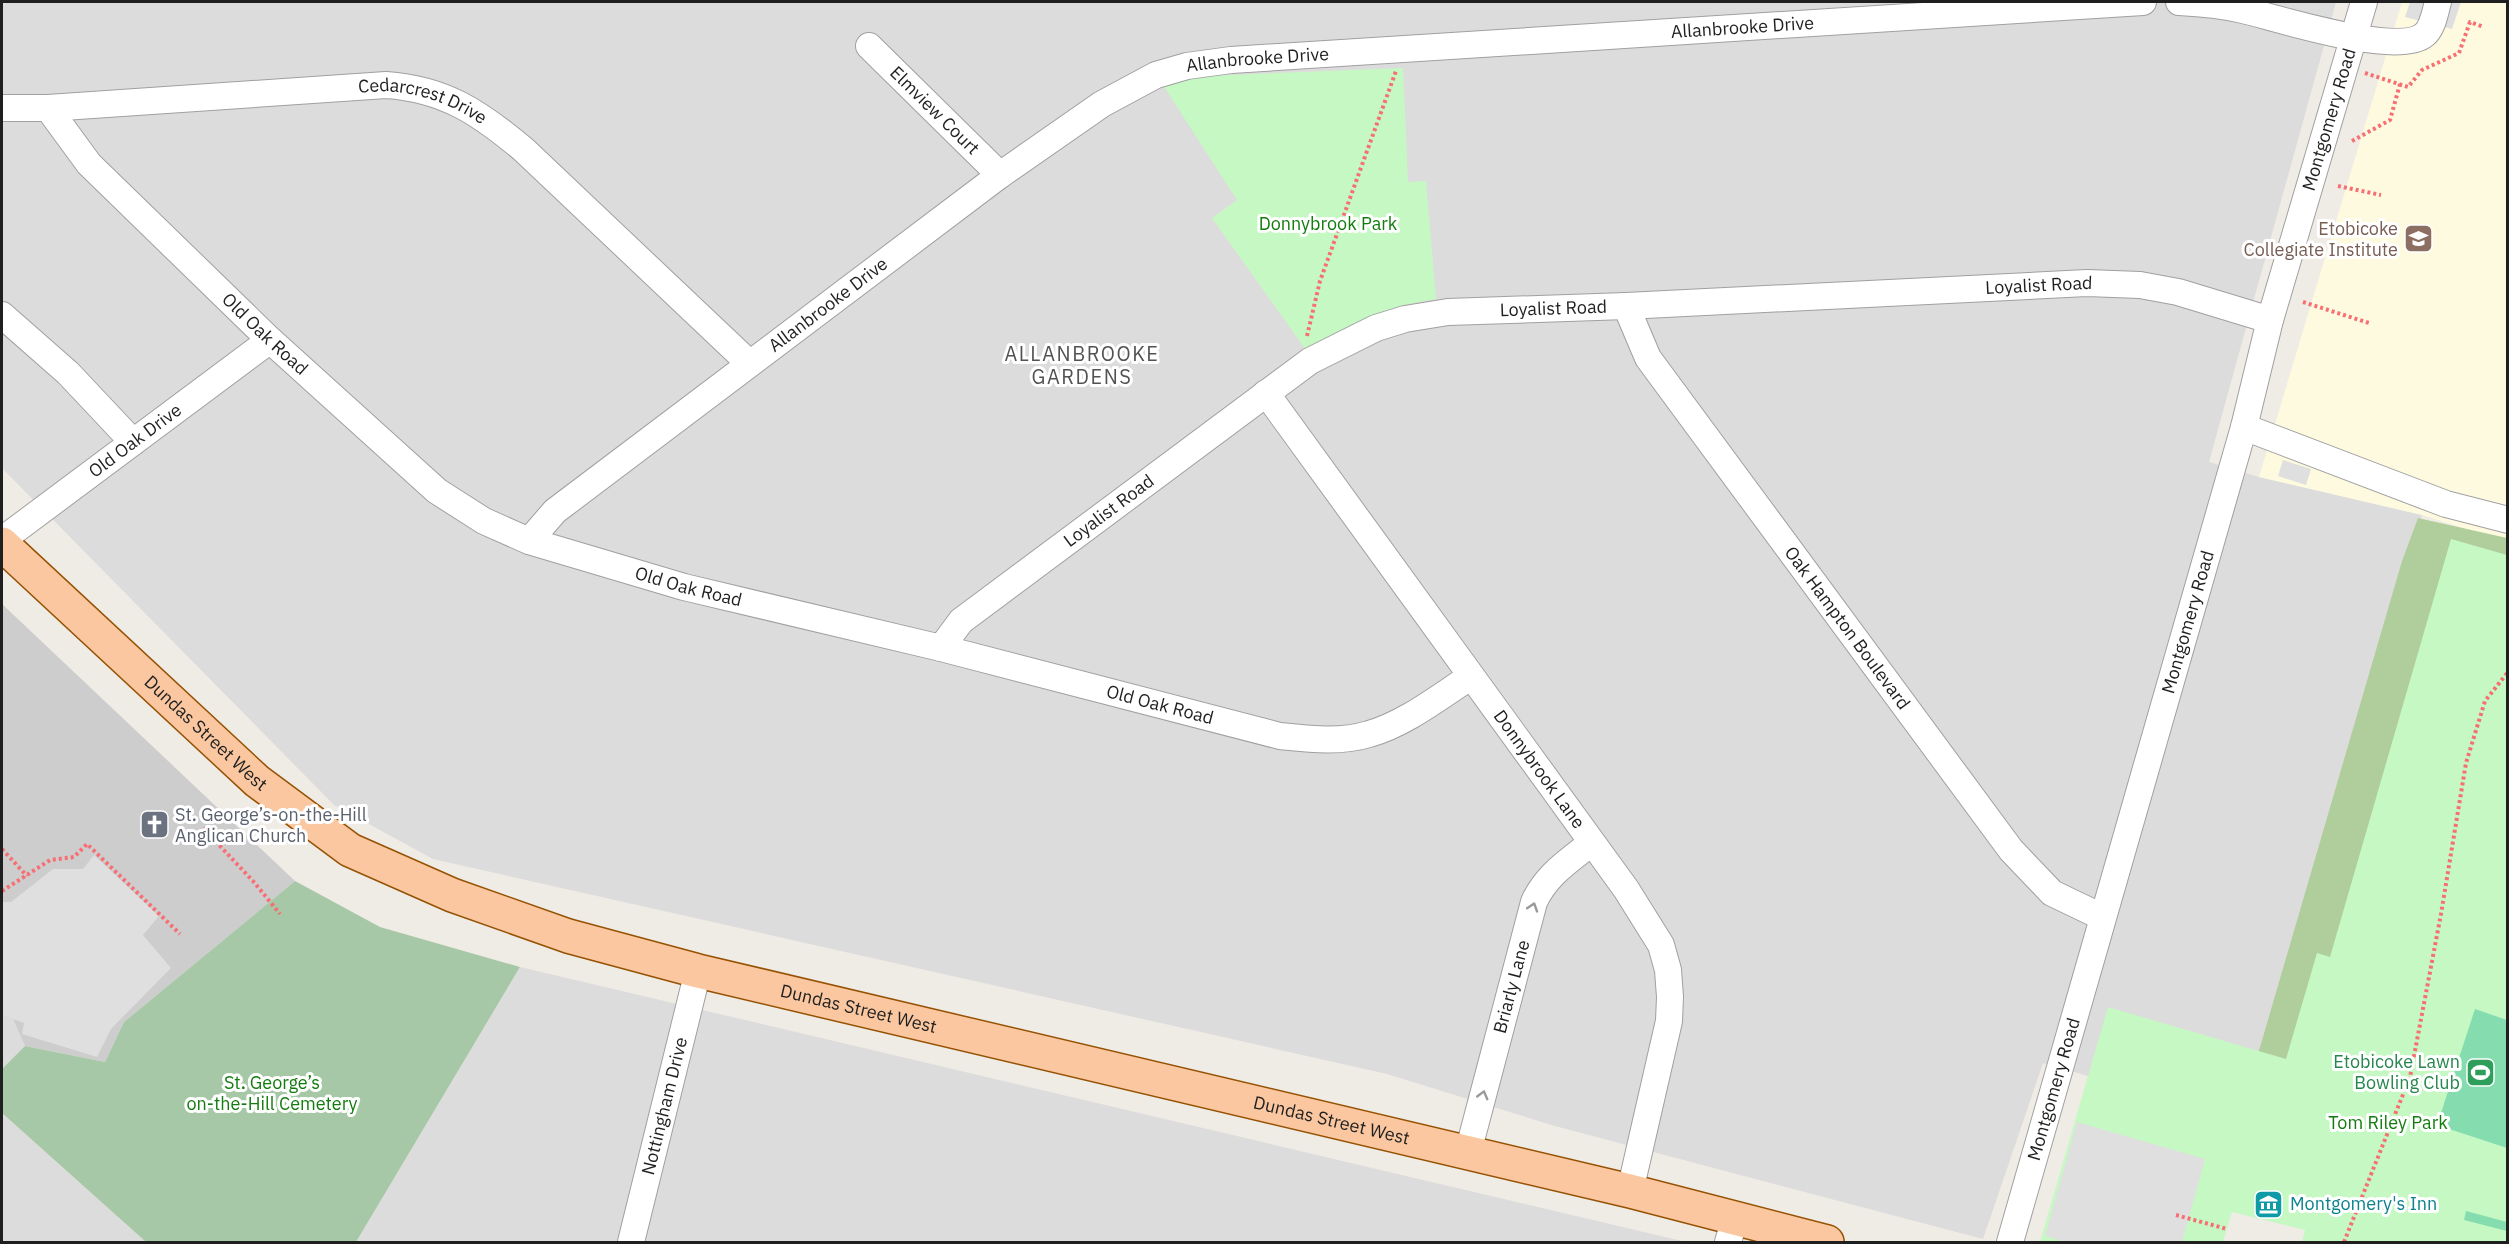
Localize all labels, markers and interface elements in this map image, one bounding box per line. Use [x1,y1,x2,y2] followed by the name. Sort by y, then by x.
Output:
[1670,11,1815,43] street label: Allanbrooke Drive
[1185,42,1330,77] street label: Allanbrooke Drive
[2297,45,2361,194] street label: Montgomery Road
[885,61,985,159] street label: Elmview Court
[357,73,492,129] street label: Cedarcrest Drive
[1259,212,1398,235] park label: Donnybrook Park
[2244,217,2398,261] place label: Etobicoke Collegiate Institute
[2403,223,2435,255] school or university icon: Etobicoke Collegiate Institute
[764,252,892,357] street label: Allanbrooke Drive
[1985,271,2093,299] street label: Loyalist Road
[217,288,313,380] street label: Old Oak Road
[1499,295,1607,321] street label: Loyalist Road
[1004,340,1160,390] district label: ALLANBROOKE GARDENS
[84,398,186,483] street label: Old Oak Drive
[1059,469,1158,552] street label: Loyalist Road
[1780,541,1915,714] street label: Oak Hampton Boulevard
[2156,548,2219,696] street label: Montgomery Road
[632,561,744,611] street label: Old Oak Road
[140,670,272,796] street label: Dundas Street West
[1104,679,1216,729] street label: Old Oak Road
[1489,705,1590,833] street label: Donnybrook Lane
[175,803,367,847] place label: St. George’s-on-the-Hill Anglican Church
[138,809,170,841] church icon: St. George’s-on-the-Hill Anglican Church
[1526,902,1539,913] one-way arrow
[1488,937,1535,1036] street label: Briarly Lane
[778,979,939,1038] street label: Dundas Street West
[2022,1015,2085,1163] street label: Montgomery Road
[636,1035,692,1177] street label: Nottingham Drive
[2333,1050,2460,1094] place label: Etobicoke Lawn Bowling Club
[2465,1056,2497,1088] sports icon: Etobicoke Lawn Bowling Club
[187,1071,358,1115] park label: St. George’s on-the-Hill Cemetery
[1251,1090,1412,1150] street label: Dundas Street West
[1476,1091,1488,1101] one-way arrow
[2328,1111,2448,1134] park label: Tom Riley Park
[2253,1188,2285,1220] museum icon: Montgomery's Inn
[2290,1192,2437,1215] place label: Montgomery's Inn

